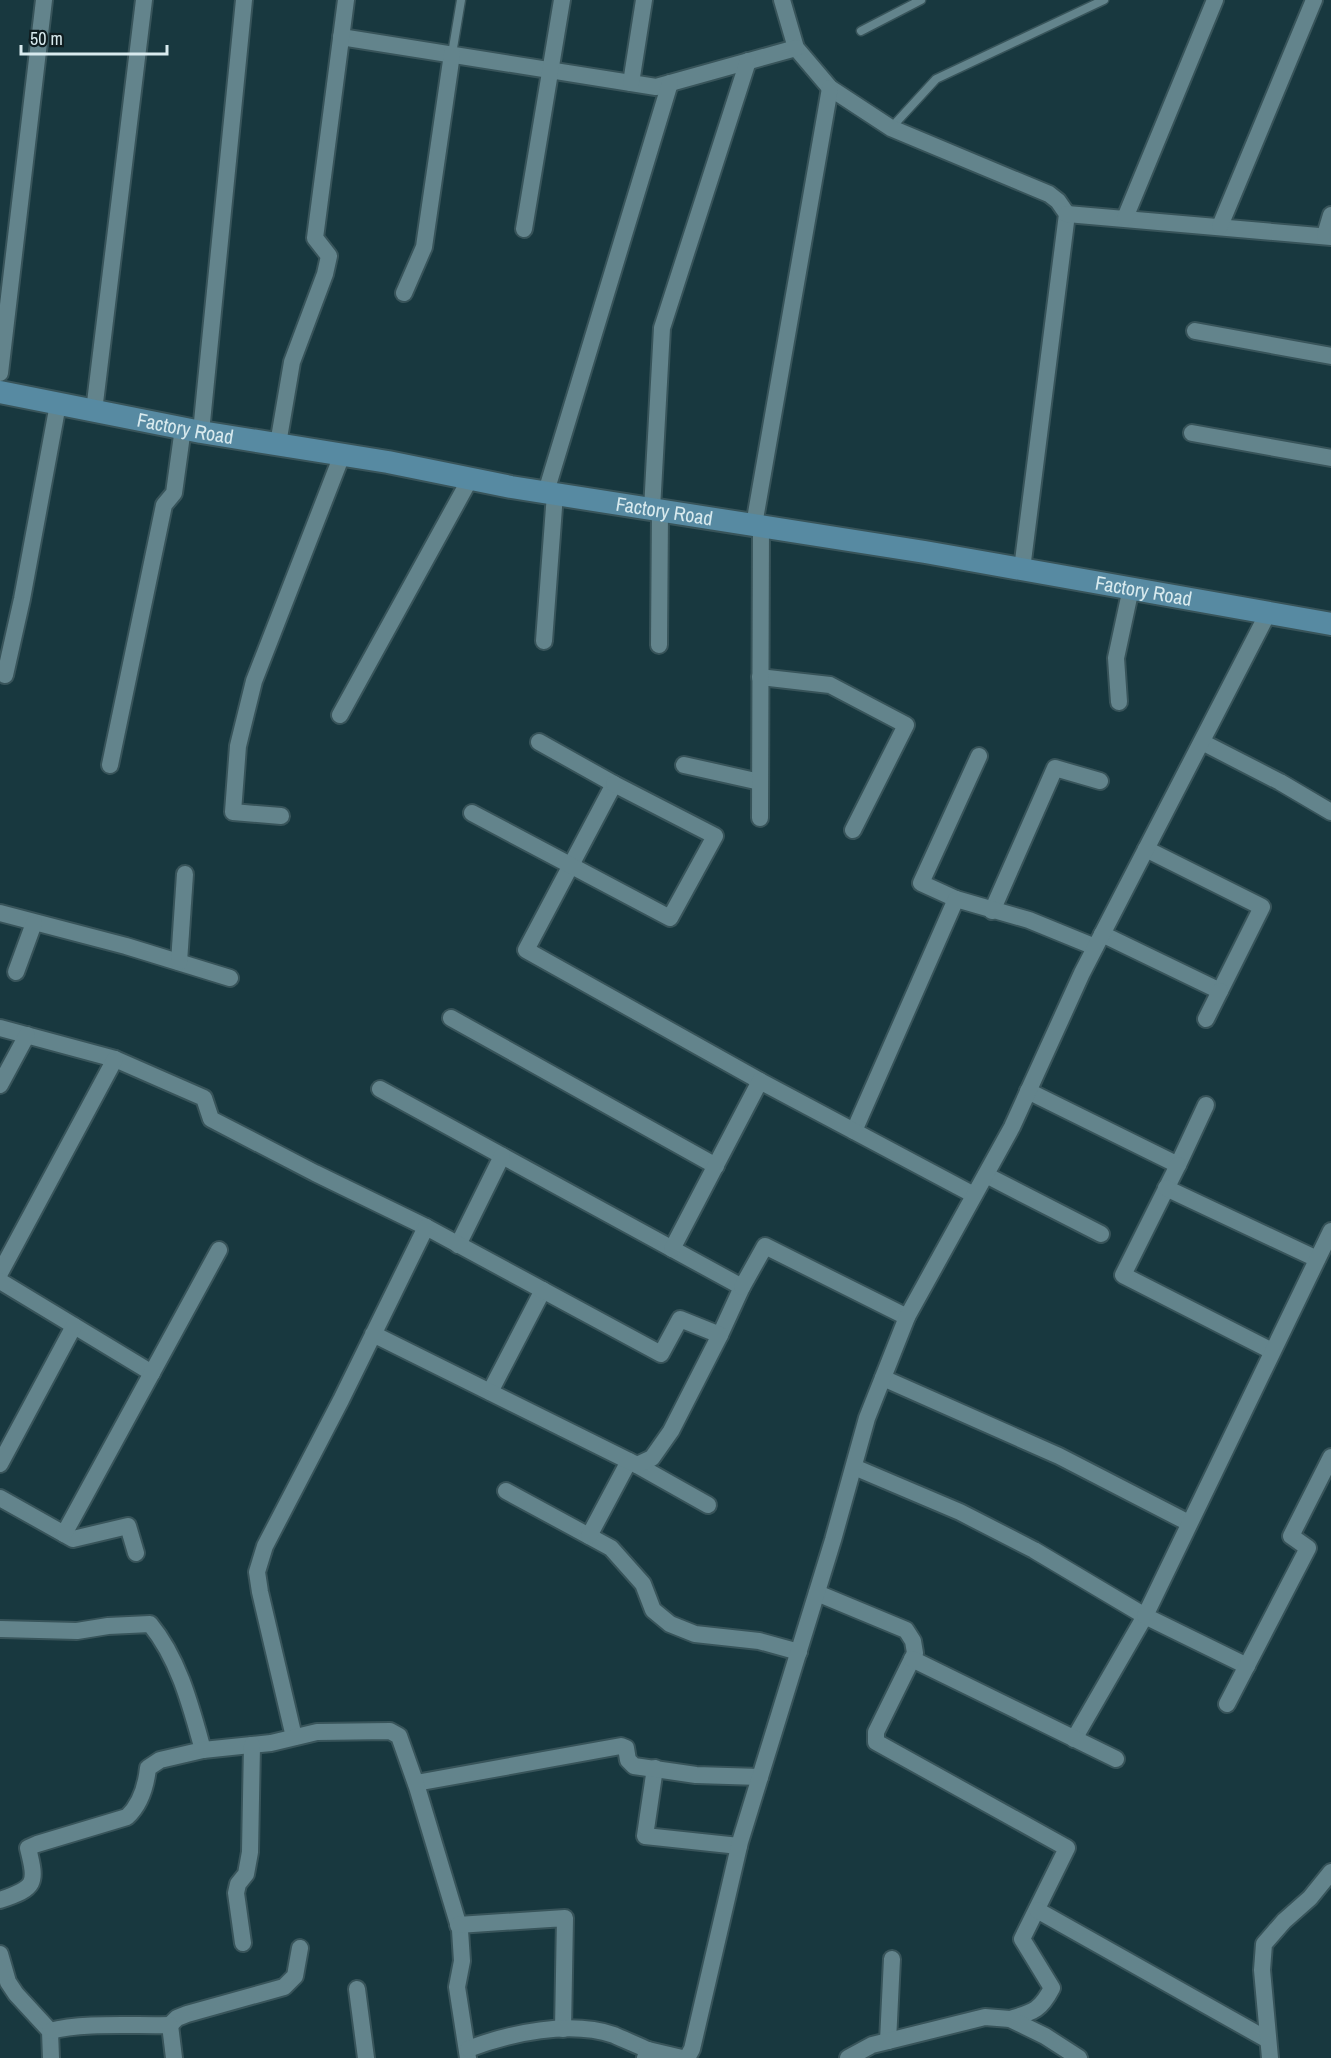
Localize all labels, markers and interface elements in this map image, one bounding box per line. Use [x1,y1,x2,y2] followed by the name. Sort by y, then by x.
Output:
[21,18,166,56] scale bar
[30,26,63,51] text: 50 m
[135,406,236,450] street label: Factory Road
[614,490,715,531] street label: Factory Road
[1093,568,1194,612] street label: Factory Road

